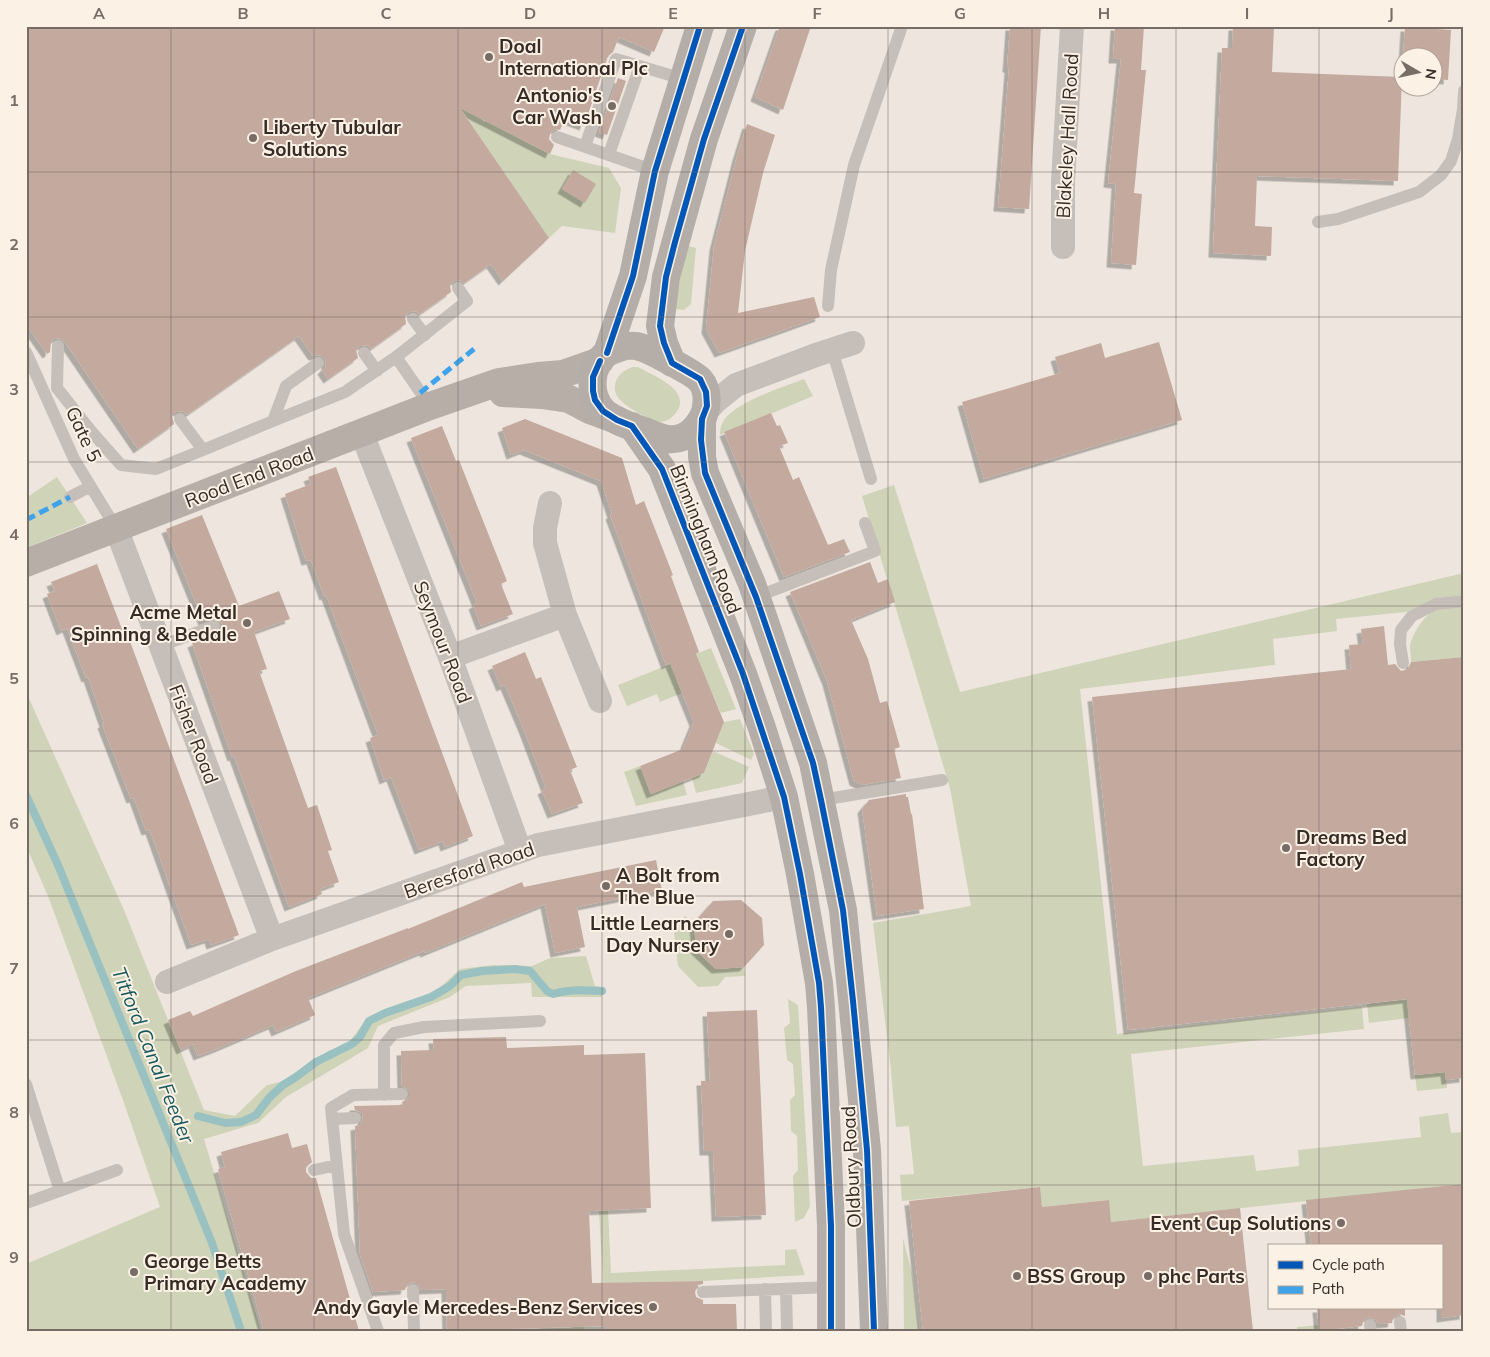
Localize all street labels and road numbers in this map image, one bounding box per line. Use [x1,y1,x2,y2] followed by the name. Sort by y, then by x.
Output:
[1051,53,1083,219] street label: Blakeley Hall Road
[61,402,107,466] street label: Gate 5
[181,441,317,513] street label: Rood End Road
[665,461,747,617] street label: Birmingham Road
[409,577,477,707] street label: Seymour Road
[164,681,224,787] street label: Fisher Road
[401,836,537,904] street label: Beresford Road
[836,1105,866,1229] street label: Oldbury Road

